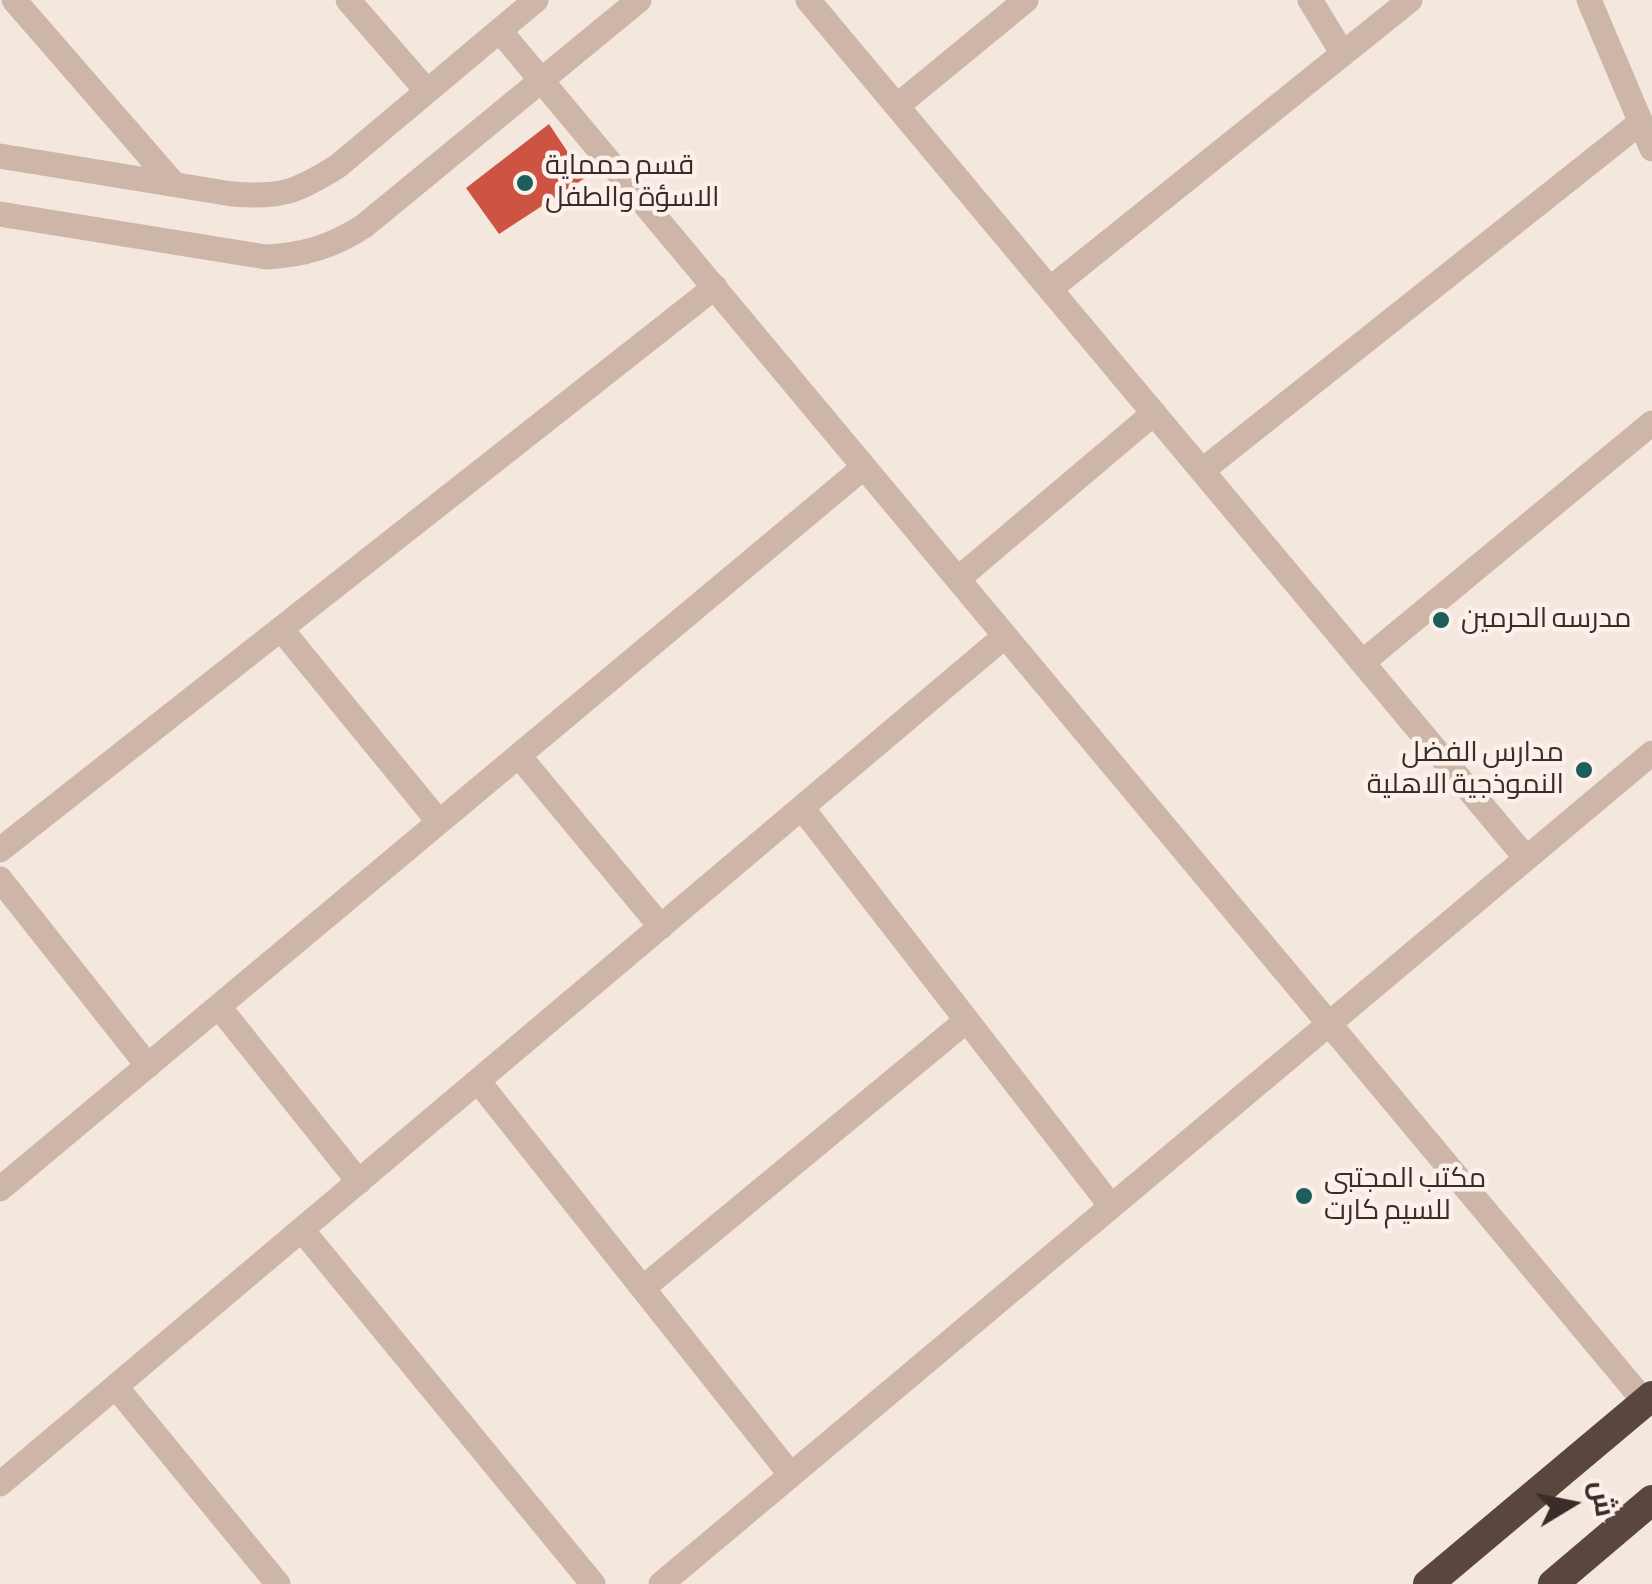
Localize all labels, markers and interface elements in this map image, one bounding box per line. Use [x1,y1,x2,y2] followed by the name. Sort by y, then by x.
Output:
[545,150,720,216] place label: قسم حمماية الاسؤة والطفل
[514,172,536,194] marker: قسم حمماية الاسؤة والطفل
[1461,603,1631,637] place label: مدرسه الحرمين
[1430,609,1452,631] marker: مدرسه الحرمين
[1367,737,1564,803] place label: مدارس الفضل النموذجية الاهلية
[1573,759,1595,781] marker: مدارس الفضل النموذجية الاهلية
[1324,1163,1486,1229] place label: مكتب المجتبى للسيم كارت
[1293,1185,1315,1207] marker: مكتب المجتبى للسيم كارت
[1522,1454,1622,1554] north arrow
[1583,1478,1621,1519] text: ش

